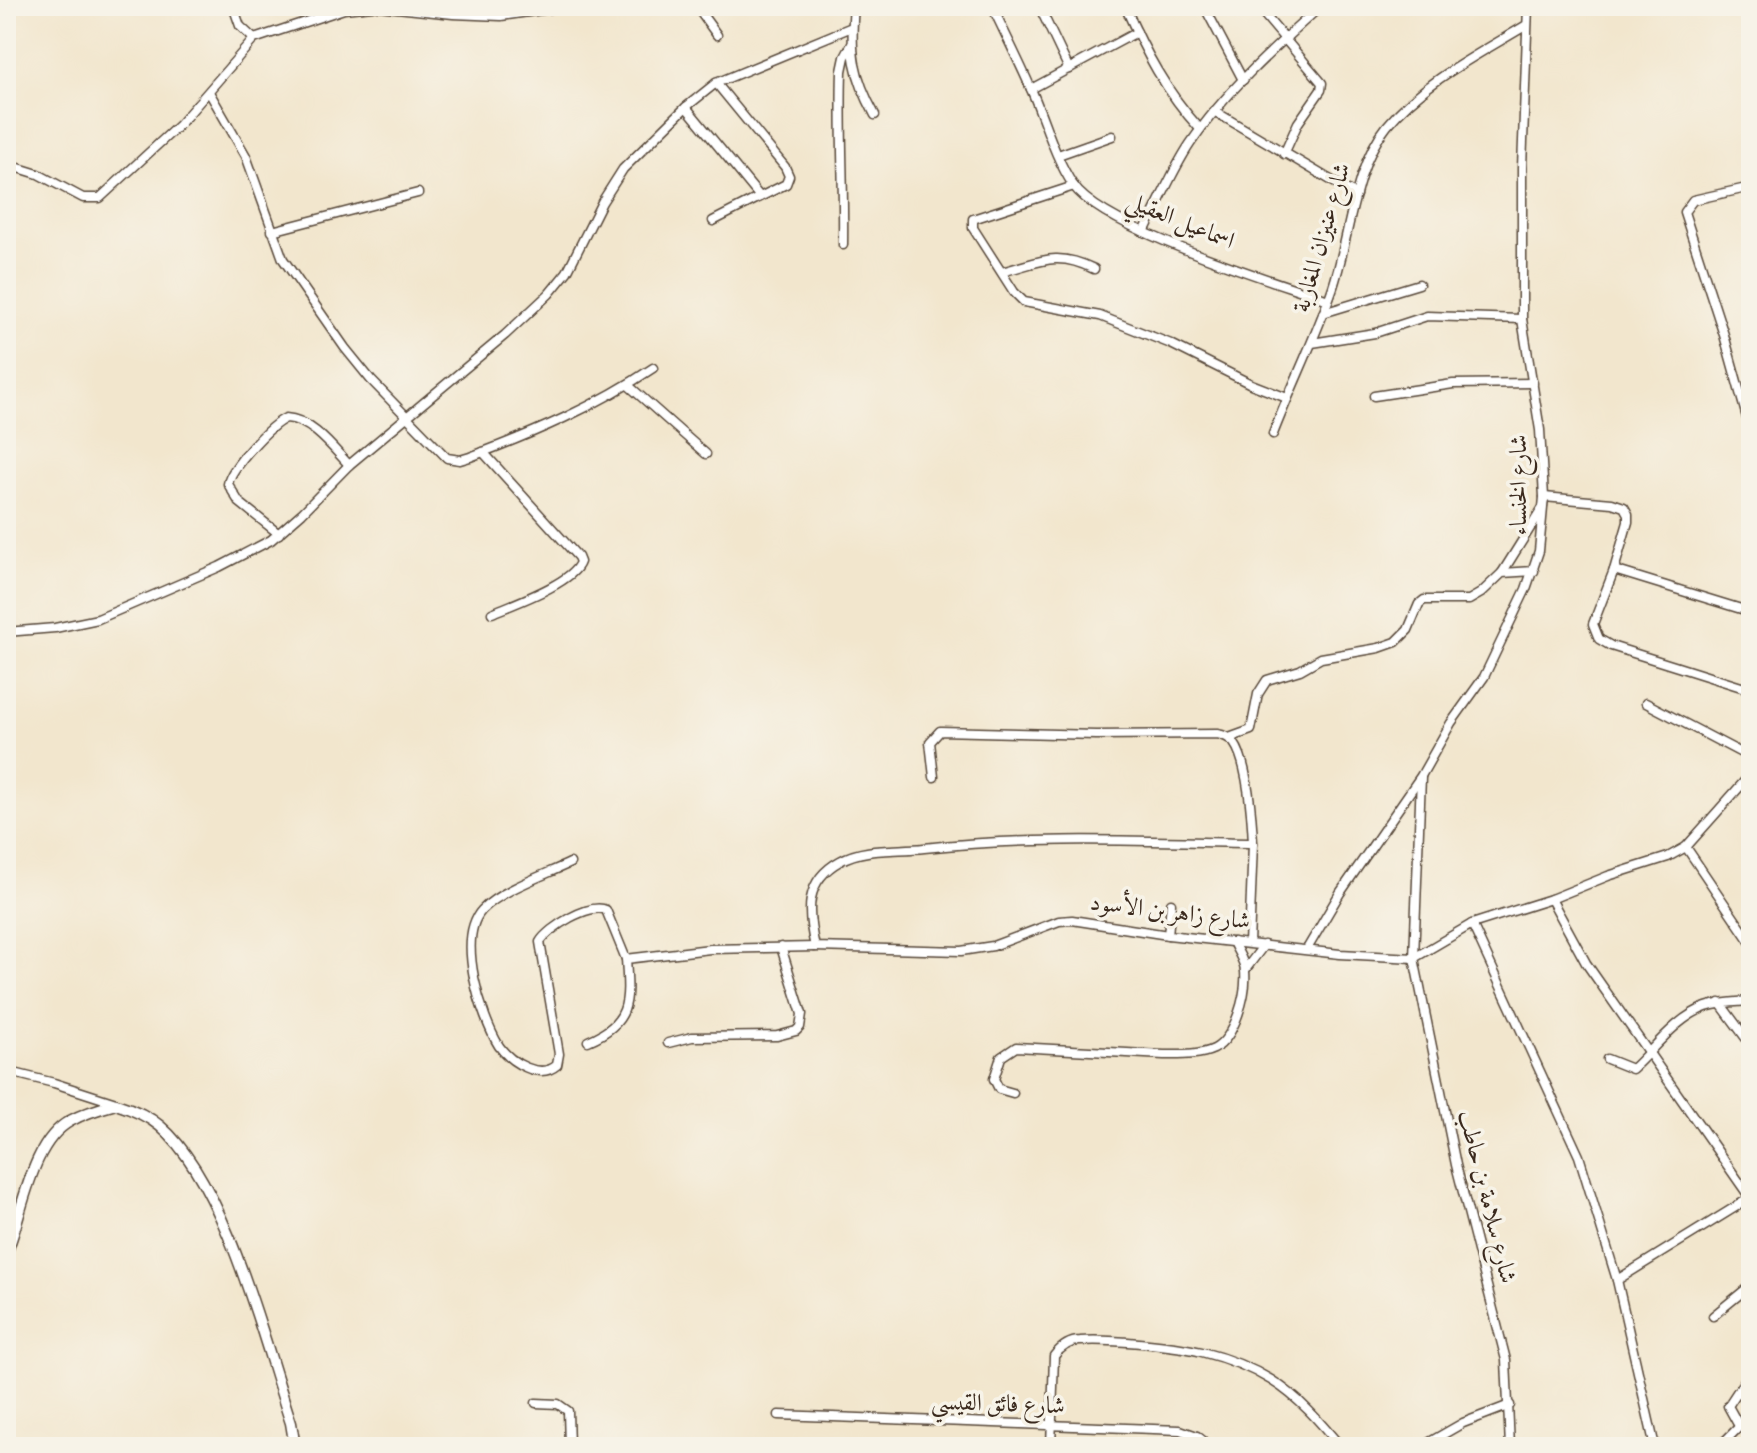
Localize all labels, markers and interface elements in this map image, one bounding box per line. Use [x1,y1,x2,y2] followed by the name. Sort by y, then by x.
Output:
[1285,159,1362,317] street label: شارع عنيزان المغاربة
[1119,185,1239,263] street label: اسماعيل العقيلي
[1503,435,1538,535] street label: شارع الخنساء
[1088,885,1252,941] street label: شارع زاهر بن الأسود
[1447,1107,1524,1287] street label: شارع سلامة بن حاطب
[930,1386,1066,1427] street label: شارع فائق القيسي

